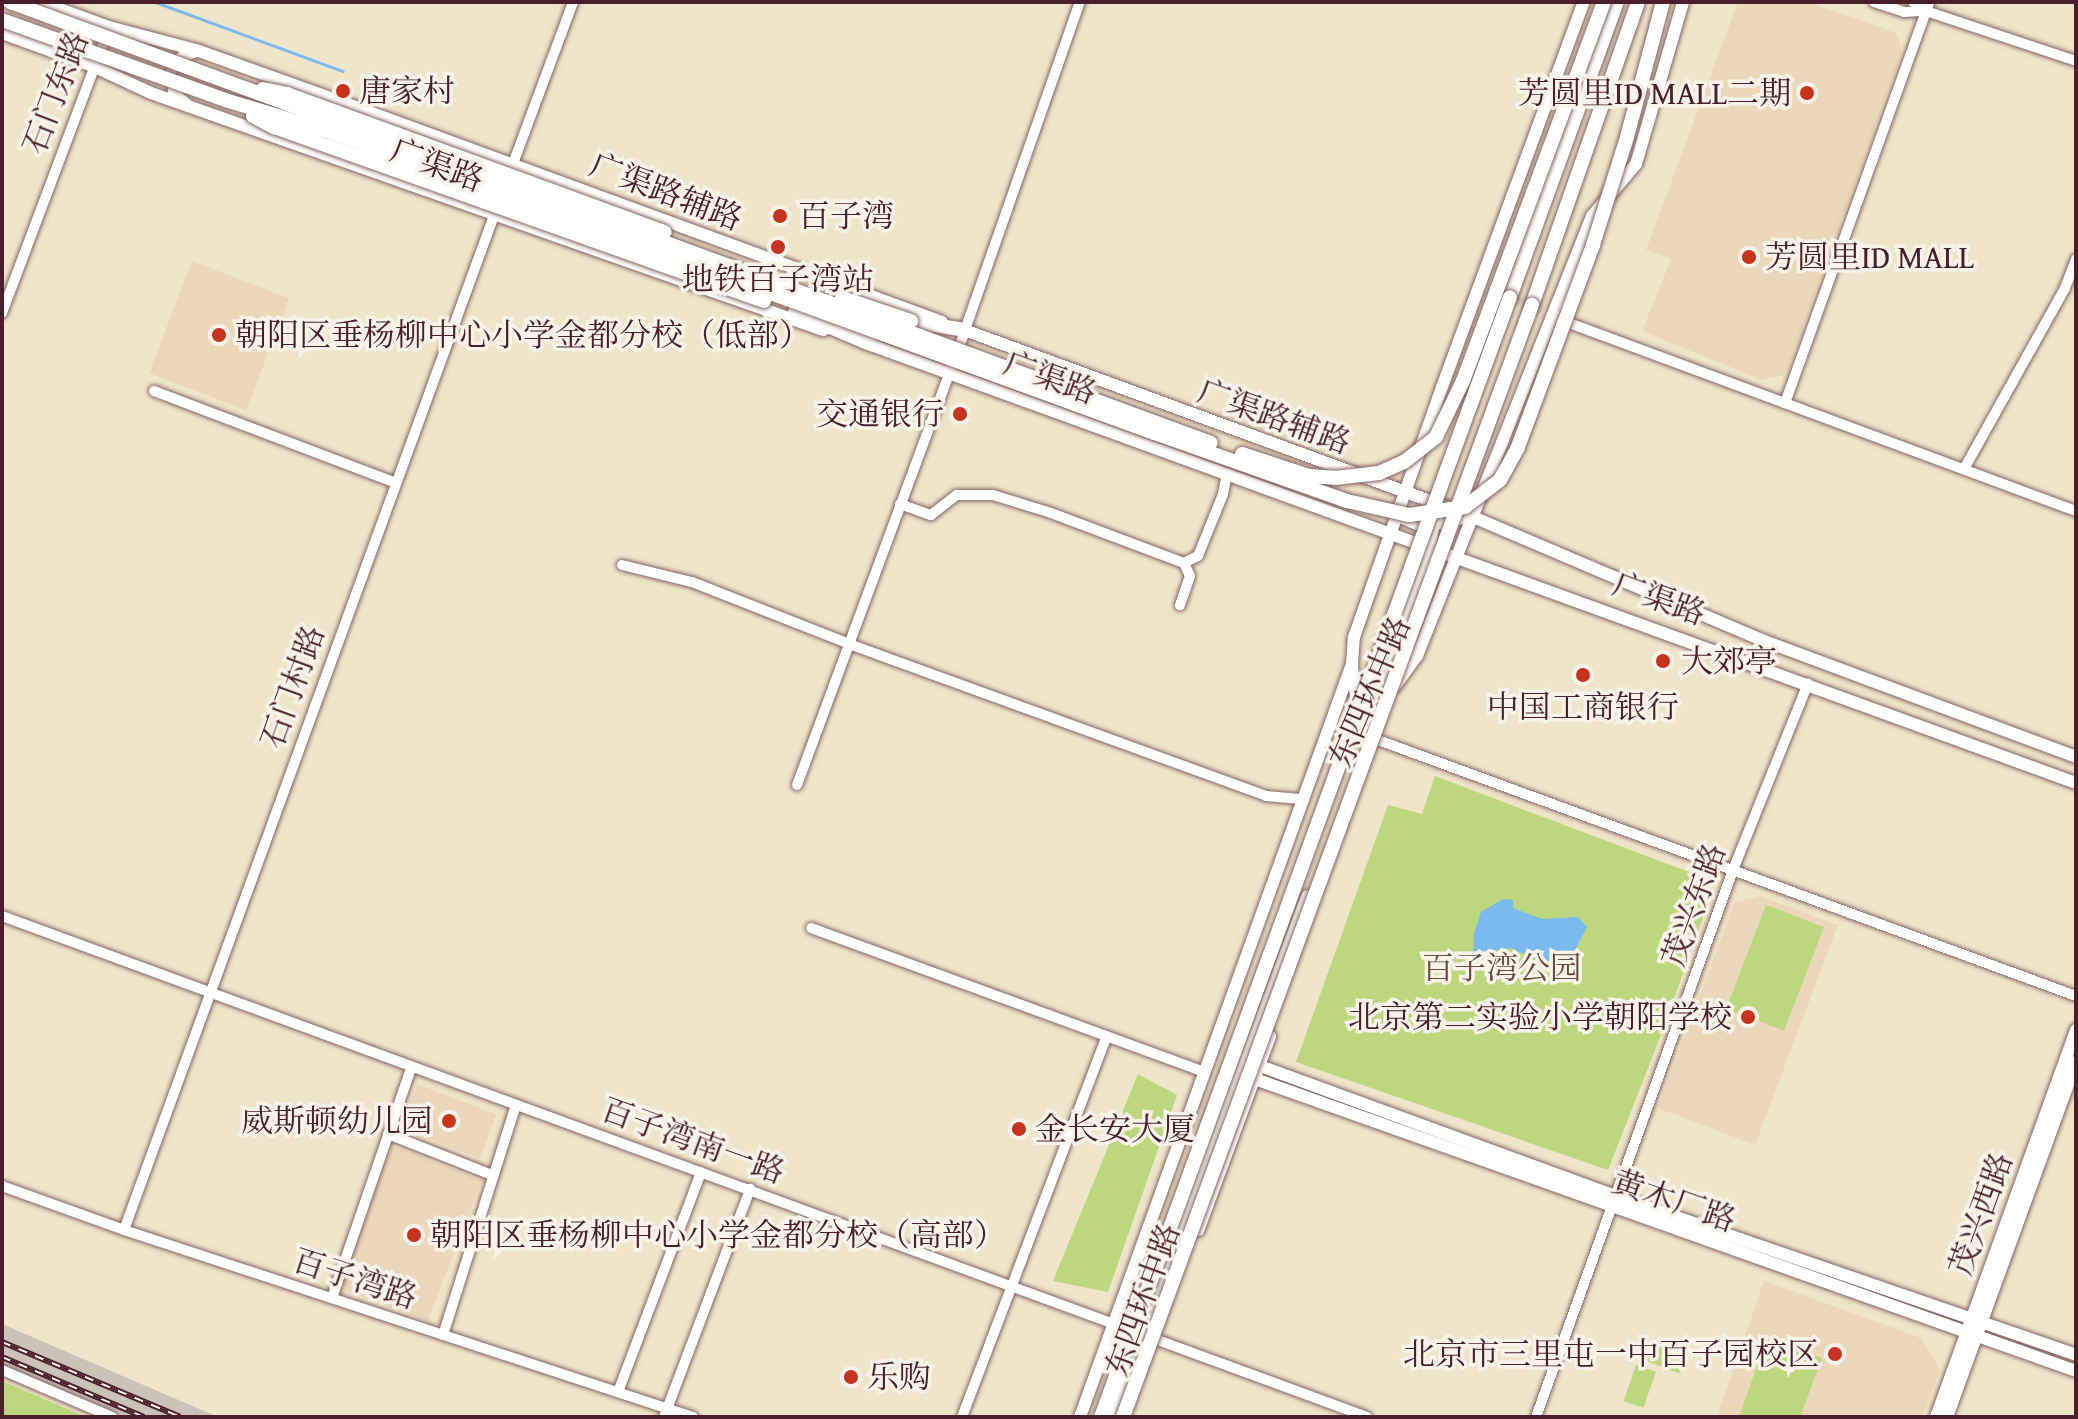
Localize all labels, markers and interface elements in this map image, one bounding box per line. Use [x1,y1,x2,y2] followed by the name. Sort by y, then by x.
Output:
[15,26,97,160] street label: 石门东路
[359,72,455,110] place label: 唐家村
[1518,74,1791,112] place label: 芳圆里ID MALL二期
[334,82,352,100] marker: 唐家村
[1798,84,1816,102] marker: 芳圆里ID MALL二期
[385,131,489,199] street label: 广渠路
[584,145,748,239] street label: 广渠路辅路
[798,197,894,235] place label: 百子湾
[769,205,791,227] marker: 百子湾
[769,238,787,256] marker: 地铁百子湾站
[1765,238,1974,276] place label: 芳圆里ID MALL
[1740,248,1758,266] marker: 芳圆里ID MALL
[682,260,874,298] place label: 地铁百子湾站
[235,316,811,354] place label: 朝阳区垂杨柳中心小学金都分校（低部）
[210,326,228,344] marker: 朝阳区垂杨柳中心小学金都分校（低部）
[998,344,1102,412] street label: 广渠路
[1192,372,1356,462] street label: 广渠路辅路
[816,395,944,433] place label: 交通银行
[951,405,969,423] marker: 交通银行
[1607,565,1711,633] street label: 广渠路
[1321,611,1419,773] street label: 东四环中路
[253,620,333,754] street label: 石门村路
[1681,642,1777,680] place label: 大郊亭
[1652,650,1674,672] marker: 大郊亭
[1574,666,1592,684] marker: 中国工商银行
[1487,688,1679,726] place label: 中国工商银行
[1654,838,1734,972] street label: 茂兴东路
[1422,949,1582,987] park label: 百子湾公园
[1348,998,1732,1036] place label: 北京第二实验小学朝阳学校
[1739,1008,1757,1026] marker: 北京第二实验小学朝阳学校
[596,1090,790,1192] street label: 百子湾南一路
[241,1102,433,1140] place label: 威斯顿幼儿园
[1035,1110,1195,1148] place label: 金长安大厦
[440,1112,458,1130] marker: 威斯顿幼儿园
[1010,1120,1028,1138] marker: 金长安大厦
[1941,1147,2021,1281] street label: 茂兴西路
[1607,1162,1741,1240] street label: 黄木厂路
[430,1216,1006,1254] place label: 朝阳区垂杨柳中心小学金都分校（高部）
[1098,1218,1188,1382] street label: 东四环中路
[405,1226,423,1244] marker: 朝阳区垂杨柳中心小学金都分校（高部）
[288,1241,422,1317] street label: 百子湾路
[1403,1335,1819,1373] place label: 北京市三里屯一中百子园校区
[1826,1345,1844,1363] marker: 北京市三里屯一中百子园校区
[867,1358,931,1396] place label: 乐购
[842,1368,860,1386] marker: 乐购

